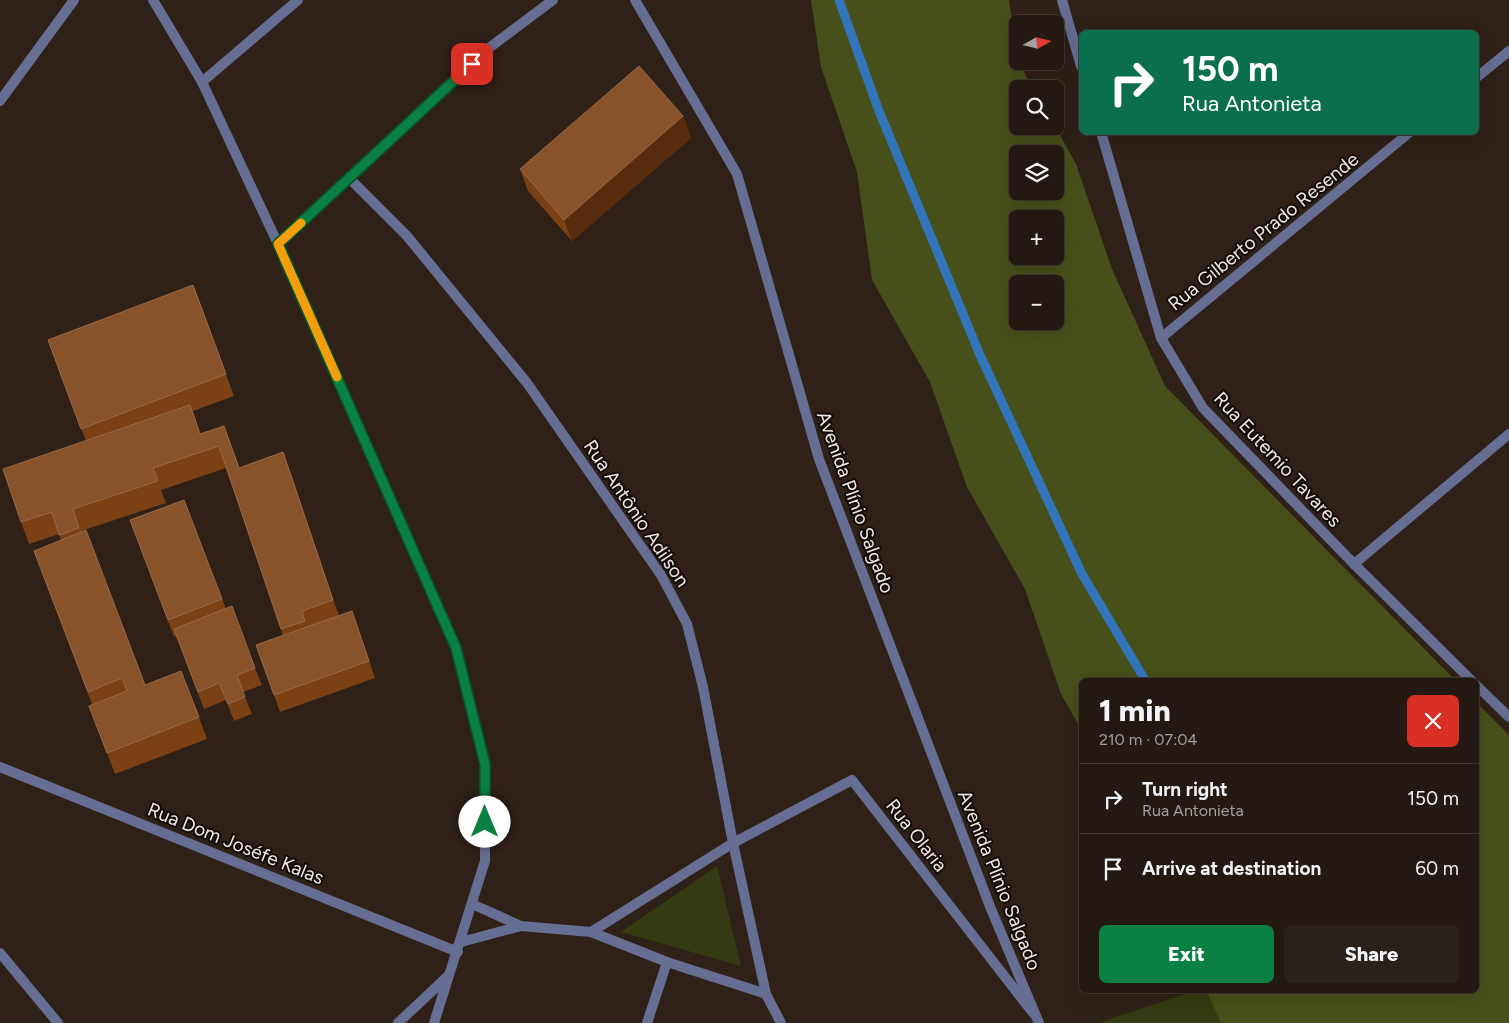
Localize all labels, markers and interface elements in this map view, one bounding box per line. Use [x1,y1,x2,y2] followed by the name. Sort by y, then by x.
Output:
[1009,15,1064,70] north arrow
[1009,15,1064,330] map controls
[451,43,493,85] pin
[1182,48,1279,90] text: 150 m
[458,50,486,78] icon: arrive
[1099,50,1164,115] icon: right
[1009,80,1064,135] button: search
[1182,90,1322,117] text: Rua Antonieta
[1009,145,1064,200] button: layers
[1164,148,1363,315] street label: Rua Gilberto Prado Resende
[1009,210,1064,265] button: +
[1009,275,1064,330] button: −
[1209,387,1346,532] street label: Rua Eutemio Tavares
[812,408,899,596] street label: Avenida Plínio Salgado
[579,435,694,591] street label: Rua Antônio Adilson
[1099,692,1171,729] text: 1 min
[1407,695,1459,747] button: close
[1099,730,1197,749] text: 210 m · 07:04
[1142,778,1228,801] text: Turn right
[1099,785,1127,813] icon: right
[953,787,1046,974] street label: Avenida Plínio Salgado
[1407,787,1459,810] text: 150 m
[881,794,952,876] street label: Rua Olaria
[458,795,510,847] position arrow
[144,798,327,889] street label: Rua Dom Joséfe Kalas
[1142,801,1244,820] text: Rua Antonieta
[1099,855,1127,883] icon: arrive
[1142,857,1321,880] text: Arrive at destination
[1415,857,1459,880] text: 60 m
[1099,925,1274,983] button: Exit
[1284,925,1459,983] button: Share

